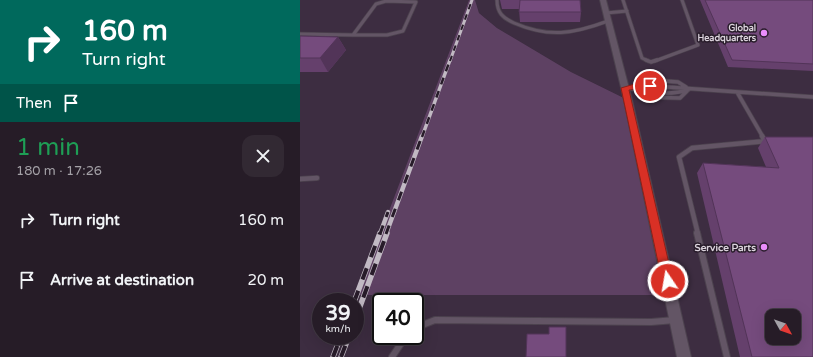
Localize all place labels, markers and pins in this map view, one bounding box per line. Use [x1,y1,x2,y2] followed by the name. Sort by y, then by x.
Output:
[698,23,757,44] place label: Global Headquarters
[759,28,769,38] marker: Global Headquarters
[633,69,667,103] pin
[694,242,756,254] place label: Service Parts
[759,242,769,252] marker: Service Parts

